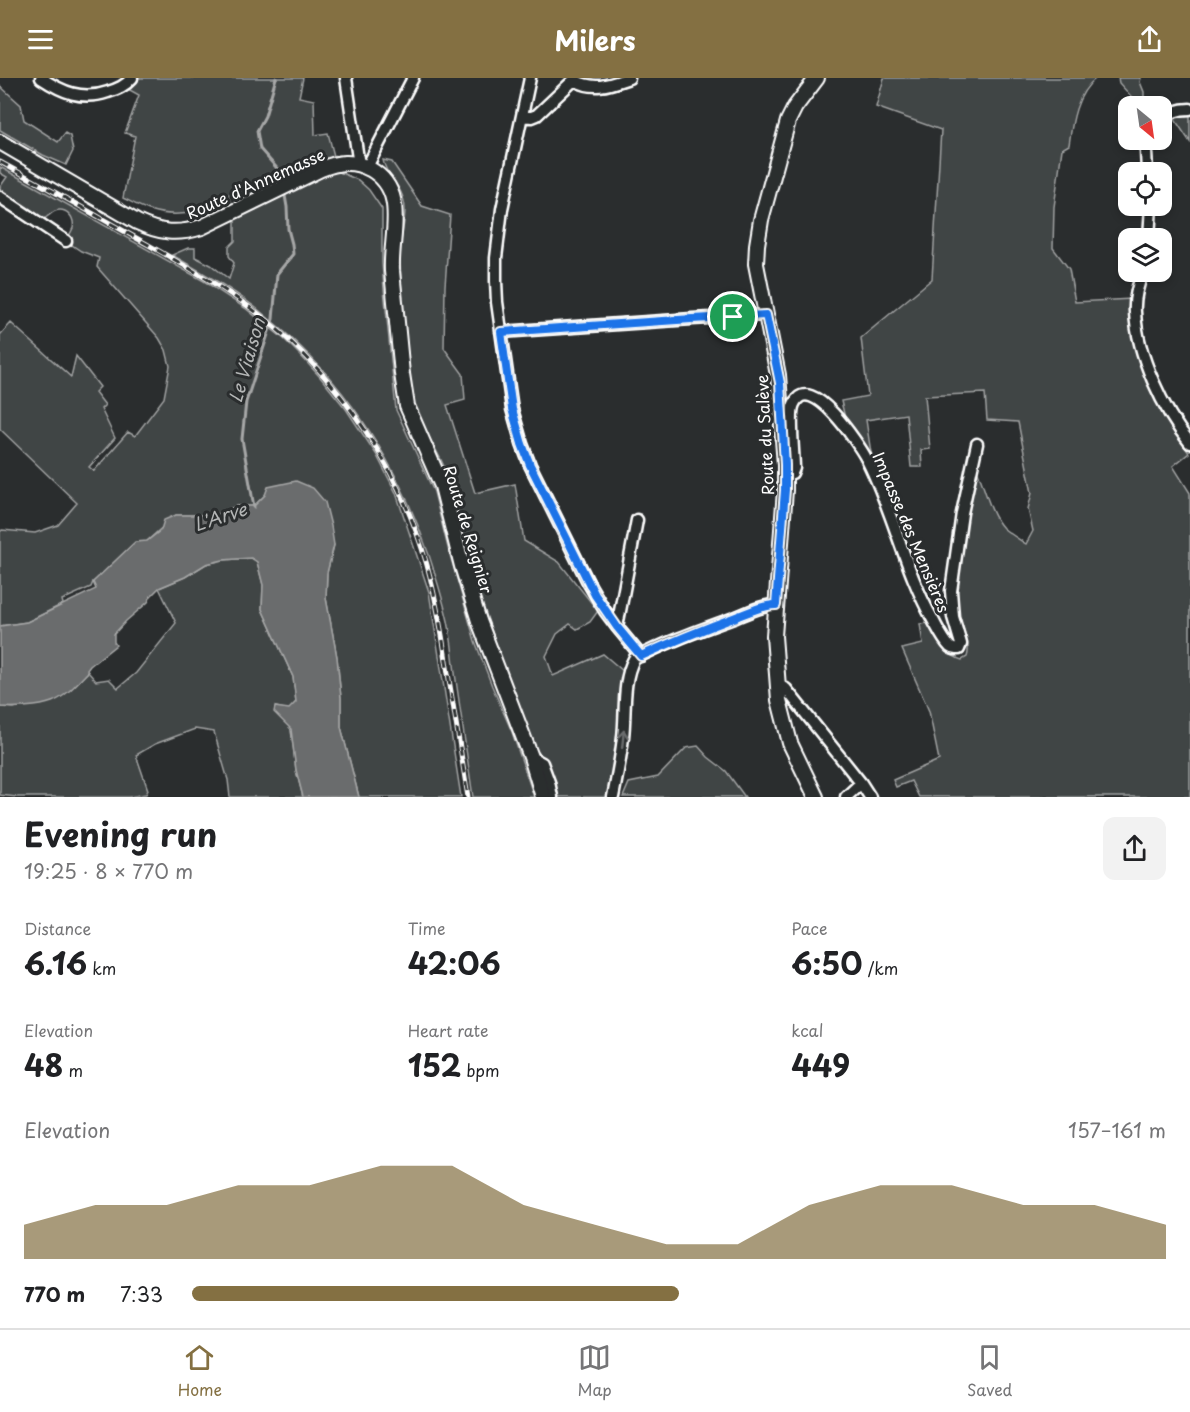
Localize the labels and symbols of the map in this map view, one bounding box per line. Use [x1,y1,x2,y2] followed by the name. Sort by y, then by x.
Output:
[1118,96,1172,150] north arrow
[182,142,328,224] street label: Route d'Annemasse
[707,291,758,342] pin
[221,314,271,405] water label: Le Viaison
[749,374,779,496] street label: Route du Salève
[867,448,957,616] street label: Impasse des Mensières
[438,462,500,597] street label: Route de Reignier
[190,494,251,537] water label: L'Arve
[618,730,629,750] one-way arrow

